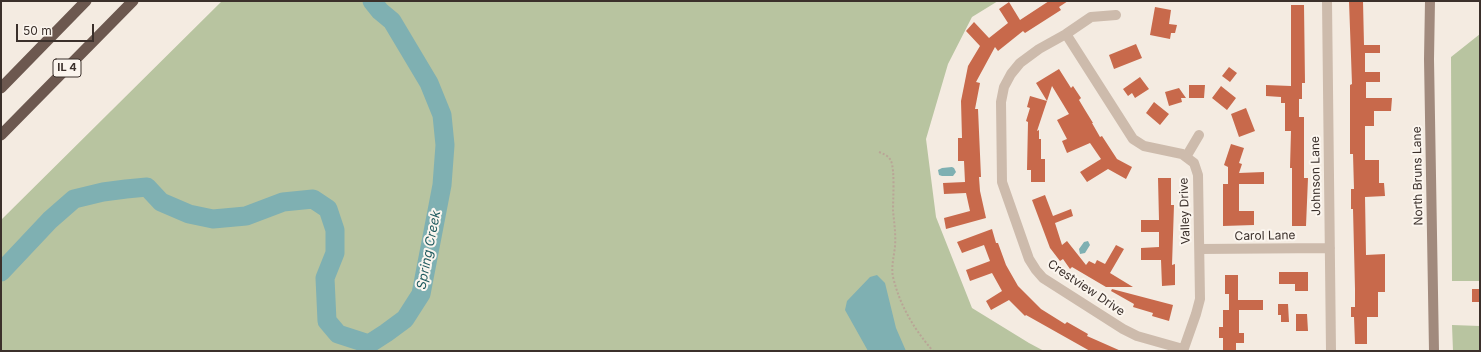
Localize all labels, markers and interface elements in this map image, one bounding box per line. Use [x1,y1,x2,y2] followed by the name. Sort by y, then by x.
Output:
[18,16,96,42] scale bar
[23,23,52,38] text: 50 m
[53,59,81,77] road number: IL 4
[1410,126,1426,226] street label: North Bruns Lane
[1308,136,1324,216] street label: Johnson Lane
[1177,177,1193,245] street label: Valley Drive
[414,209,444,291] water label: Spring Creek
[1234,228,1296,244] street label: Carol Lane
[1045,257,1127,319] street label: Crestview Drive

